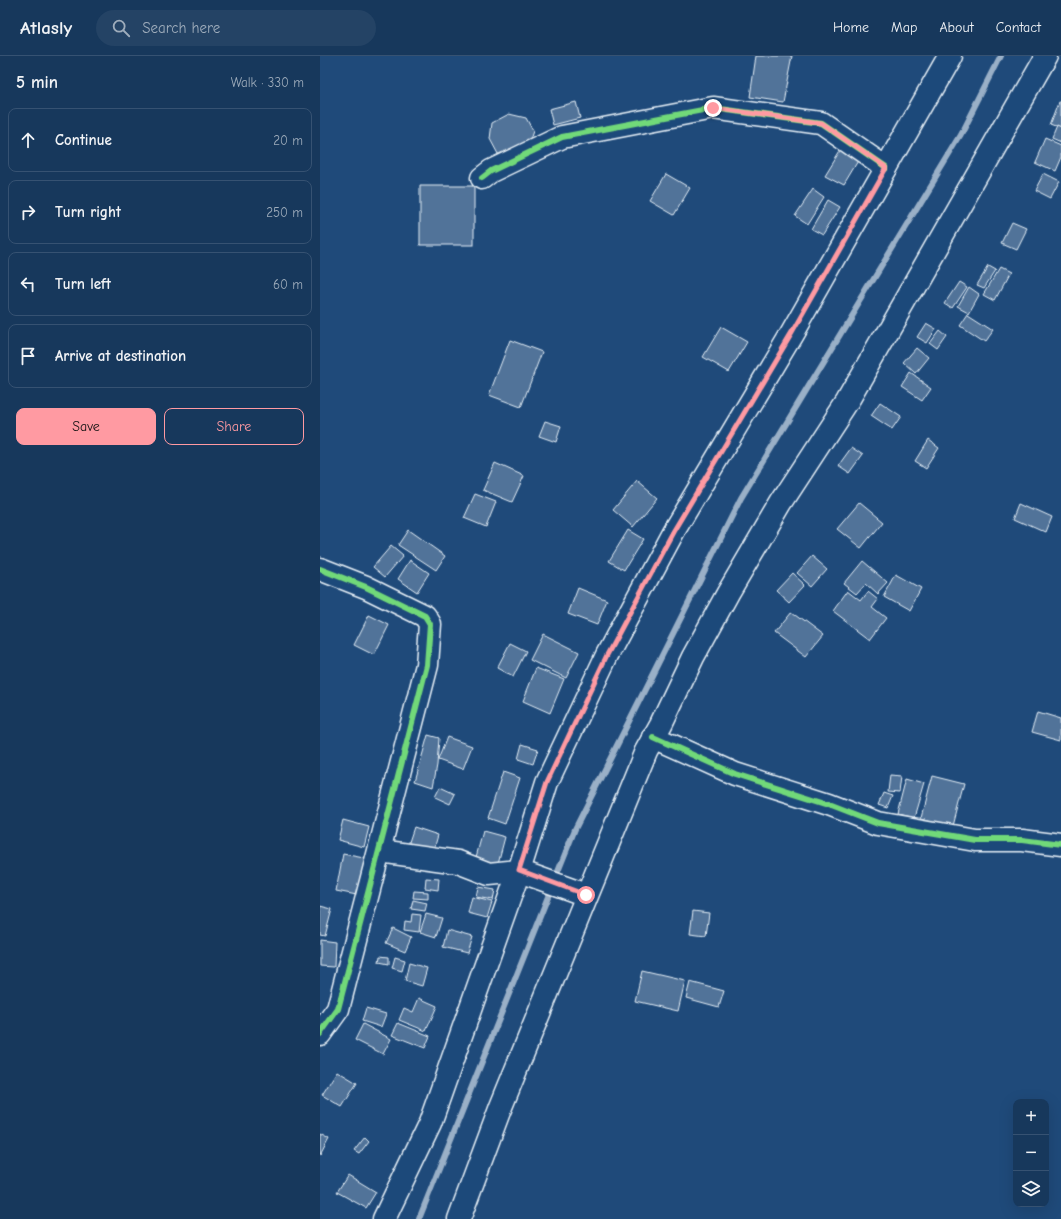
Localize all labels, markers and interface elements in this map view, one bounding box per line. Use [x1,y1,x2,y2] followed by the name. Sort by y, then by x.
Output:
[96,10,376,46] search box
[20,17,72,39] text: Atlasly
[110,17,132,39] icon: search
[142,19,220,37] text: Search here
[833,19,869,36] text: Home
[891,19,917,36] text: Map
[939,19,974,36] text: About
[996,19,1041,36] text: Contact
[16,73,58,92] text: 5 min
[231,75,304,90] text: Walk · 330 m
[704,99,722,117] route end
[17,129,39,151] icon: ahead
[55,131,112,149] text: Continue
[273,133,303,148] text: 20 m
[17,201,39,223] icon: right
[55,203,121,221] text: Turn right
[266,205,303,220] text: 250 m
[17,273,39,295] icon: left
[55,275,111,293] text: Turn left
[273,277,303,292] text: 60 m
[17,345,39,367] icon: arrive
[55,347,186,365] text: Arrive at destination
[16,408,156,445] button: Save
[164,408,304,445] button: Share
[577,886,595,904] route start
[1013,1099,1049,1207] map controls
[1013,1099,1049,1135] button: +
[1013,1135,1049,1171] button: −
[1013,1171,1049,1207] button: layers

